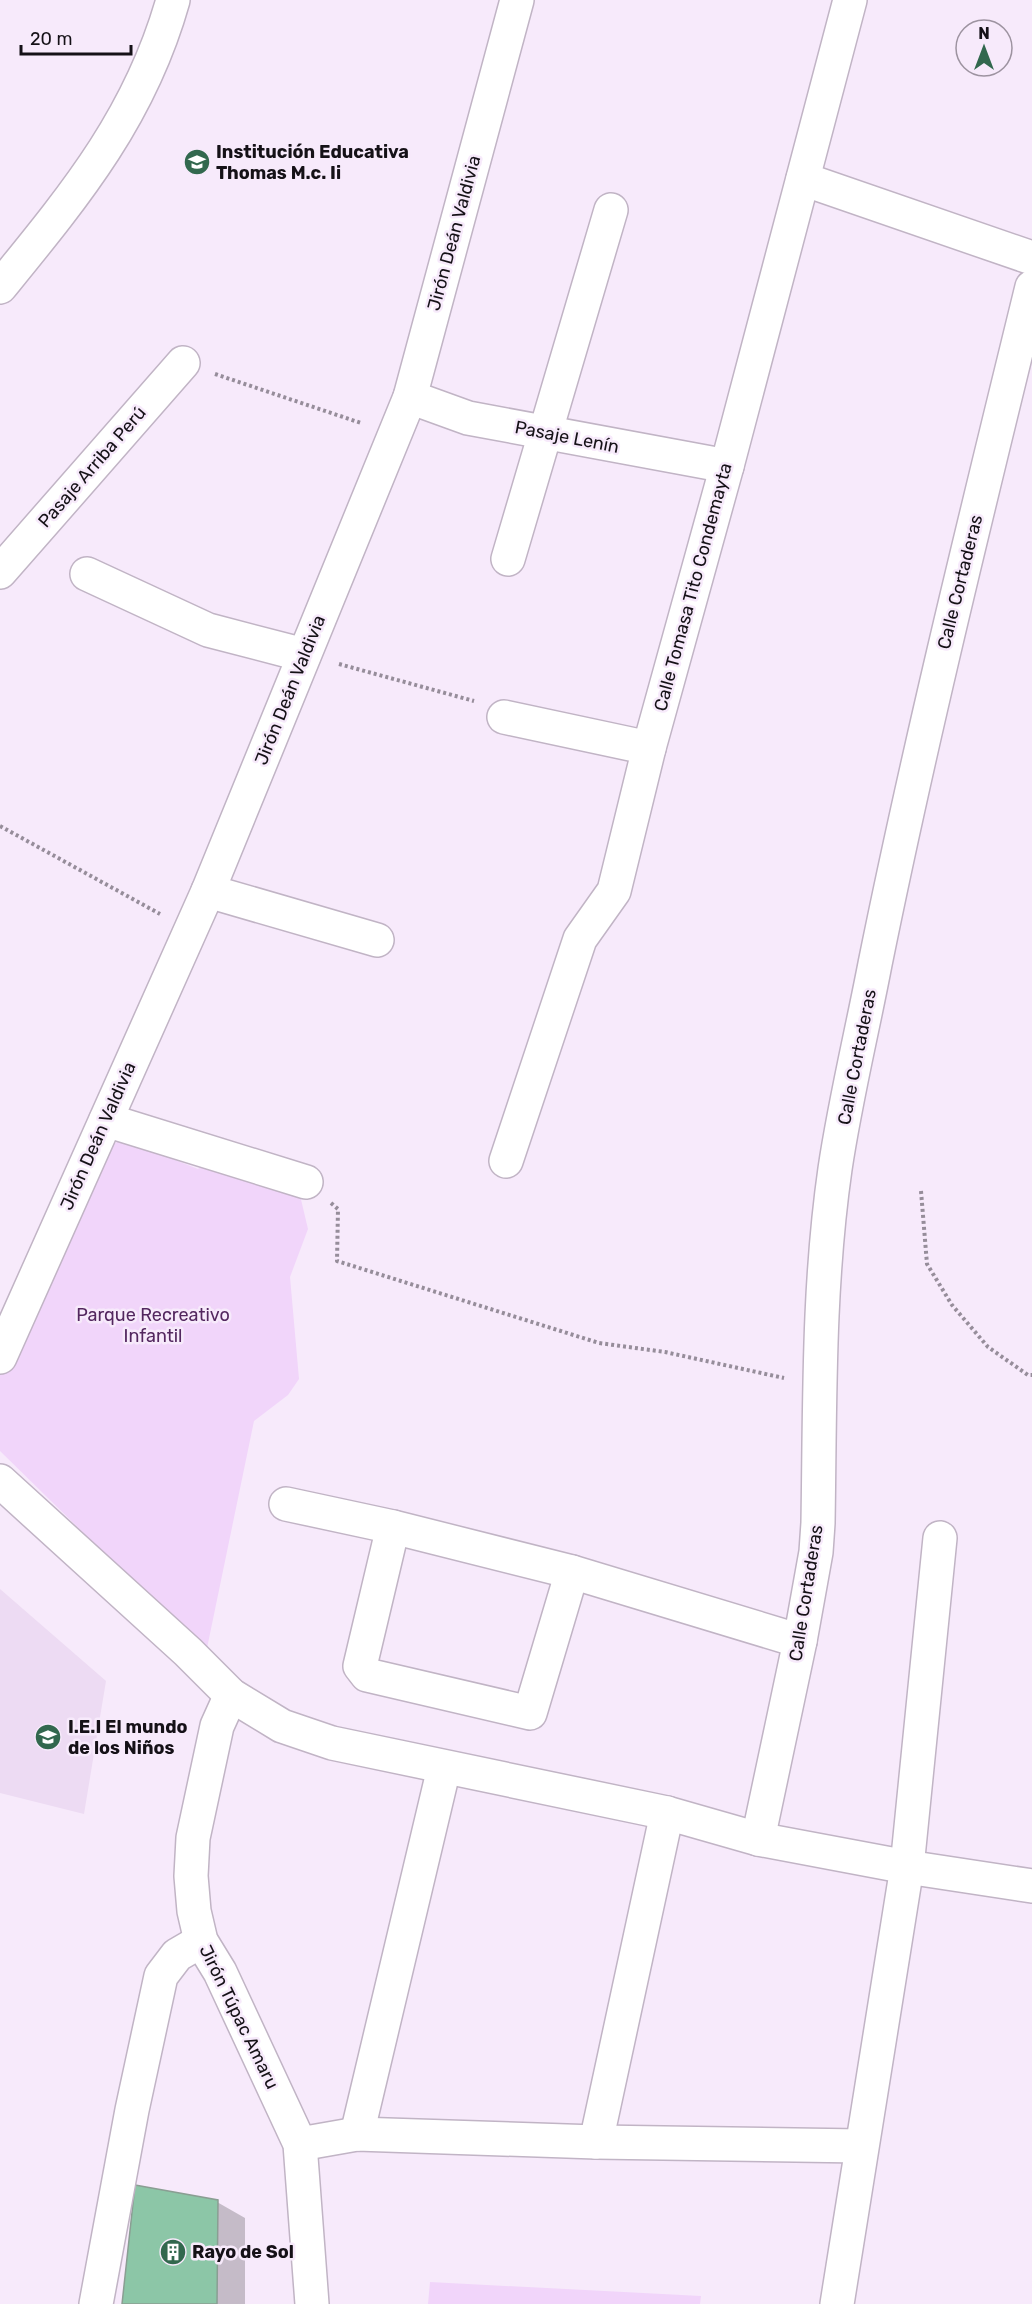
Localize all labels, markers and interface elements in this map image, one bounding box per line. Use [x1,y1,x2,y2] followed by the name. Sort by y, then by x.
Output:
[21,18,130,56] scale bar
[954,18,1014,78] north arrow
[978,24,990,43] text: N
[30,28,72,50] text: 20 m
[216,141,409,184] place label: Institución Educativa Thomas M.c. Ii
[182,147,212,177] school or university icon: Institución Educativa Thomas M.c. Ii
[423,153,485,313] street label: Jirón Deán Valdivia
[33,402,151,532] street label: Pasaje Arriba Perú
[513,416,621,458] street label: Pasaje Lenín
[649,461,737,713] street label: Calle Tomasa Tito Condemayta
[933,512,987,652] street label: Calle Cortaderas
[250,612,330,768] street label: Jirón Deán Valdivia
[833,987,881,1127] street label: Calle Cortaderas
[55,1059,141,1213] street label: Jirón Deán Valdivia
[76,1304,230,1347] park label: Parque Recreativo Infantil
[784,1523,828,1663] street label: Calle Cortaderas
[68,1716,187,1759] place label: I.E.I El mundo de los Niños
[33,1722,63,1752] school or university icon: I.E.I El mundo de los Niños
[195,1941,283,2093] street label: Jirón Túpac Amaru
[158,2237,188,2267] building icon: Rayo de Sol
[192,2241,294,2263] place label: Rayo de Sol

